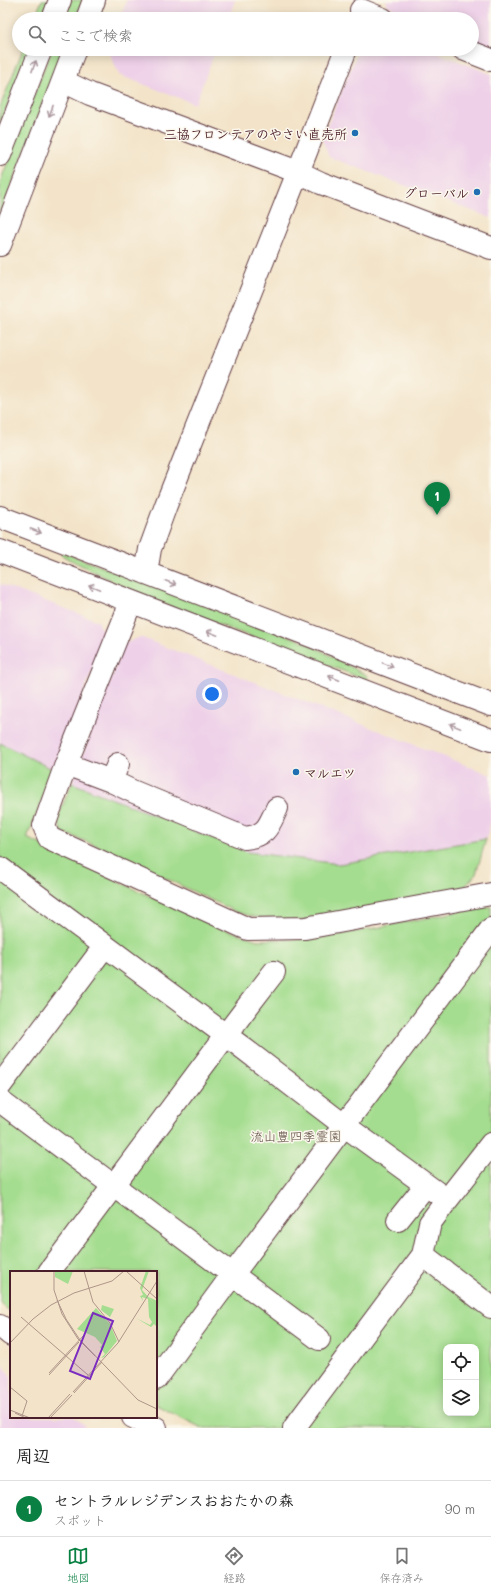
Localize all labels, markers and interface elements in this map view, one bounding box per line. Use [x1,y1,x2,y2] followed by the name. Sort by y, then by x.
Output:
[12,12,479,56] search box
[26,23,48,45] icon: search
[58,25,133,45] text: ここで検索
[31,61,39,73] one-way arrow
[47,105,55,117] one-way arrow
[164,125,347,142] place label: 三協フロンテアのやさい直売所
[350,128,360,138] marker: 三協フロンテアのやさい直売所
[404,184,469,201] place label: グローバル
[472,187,482,197] marker: グローバル
[424,482,450,515] pin: 1
[30,528,42,536] one-way arrow
[164,579,176,587] one-way arrow
[89,583,101,590] one-way arrow
[206,628,218,636] one-way arrow
[381,661,393,669] one-way arrow
[328,674,340,682] one-way arrow
[202,684,222,704] your location
[449,721,461,729] one-way arrow
[304,764,356,781] place label: マルエツ
[291,767,301,777] marker: マルエツ
[250,1127,342,1144] park label: 流山豊四季霊園
[10,1271,157,1418] inset map
[443,1344,479,1416] map controls
[443,1344,479,1380] button: locate
[443,1380,479,1416] button: layers
[16,1444,50,1466] text: 周辺
[54,1490,293,1510] text: セントラルレジデンスおおたかの森
[26,1500,32,1517] text: 1
[445,1500,475,1517] text: 90 m
[54,1511,106,1528] text: スポット
[67,1545,89,1585] tab: 地図
[223,1545,245,1585] tab: 経路
[380,1545,424,1585] tab: 保存済み

